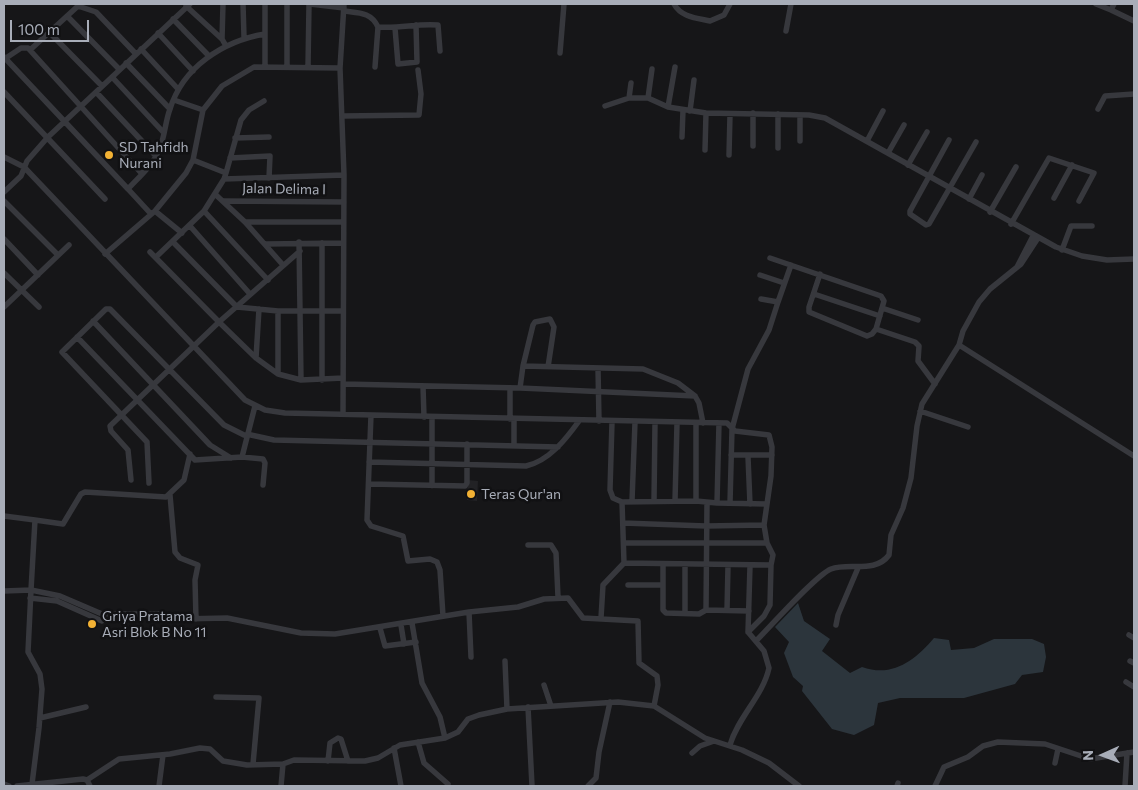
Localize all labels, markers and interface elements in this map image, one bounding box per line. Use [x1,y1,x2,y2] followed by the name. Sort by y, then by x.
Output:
[12,10,91,42] scale bar
[18,20,60,38] text: 100 m
[119,139,189,172] place label: SD Tahfidh Nurani
[103,149,115,161] marker: SD Tahfidh Nurani
[242,180,326,198] street label: Jalan Delima I
[481,486,561,502] place label: Teras Qur'an
[465,488,477,500] marker: Teras Qur'an
[102,608,206,640] place label: Griya Pratama Asri Blok B No 11
[86,618,98,630] marker: Griya Pratama Asri Blok B No 11
[1078,730,1128,780] north arrow
[1079,750,1096,761] text: N

